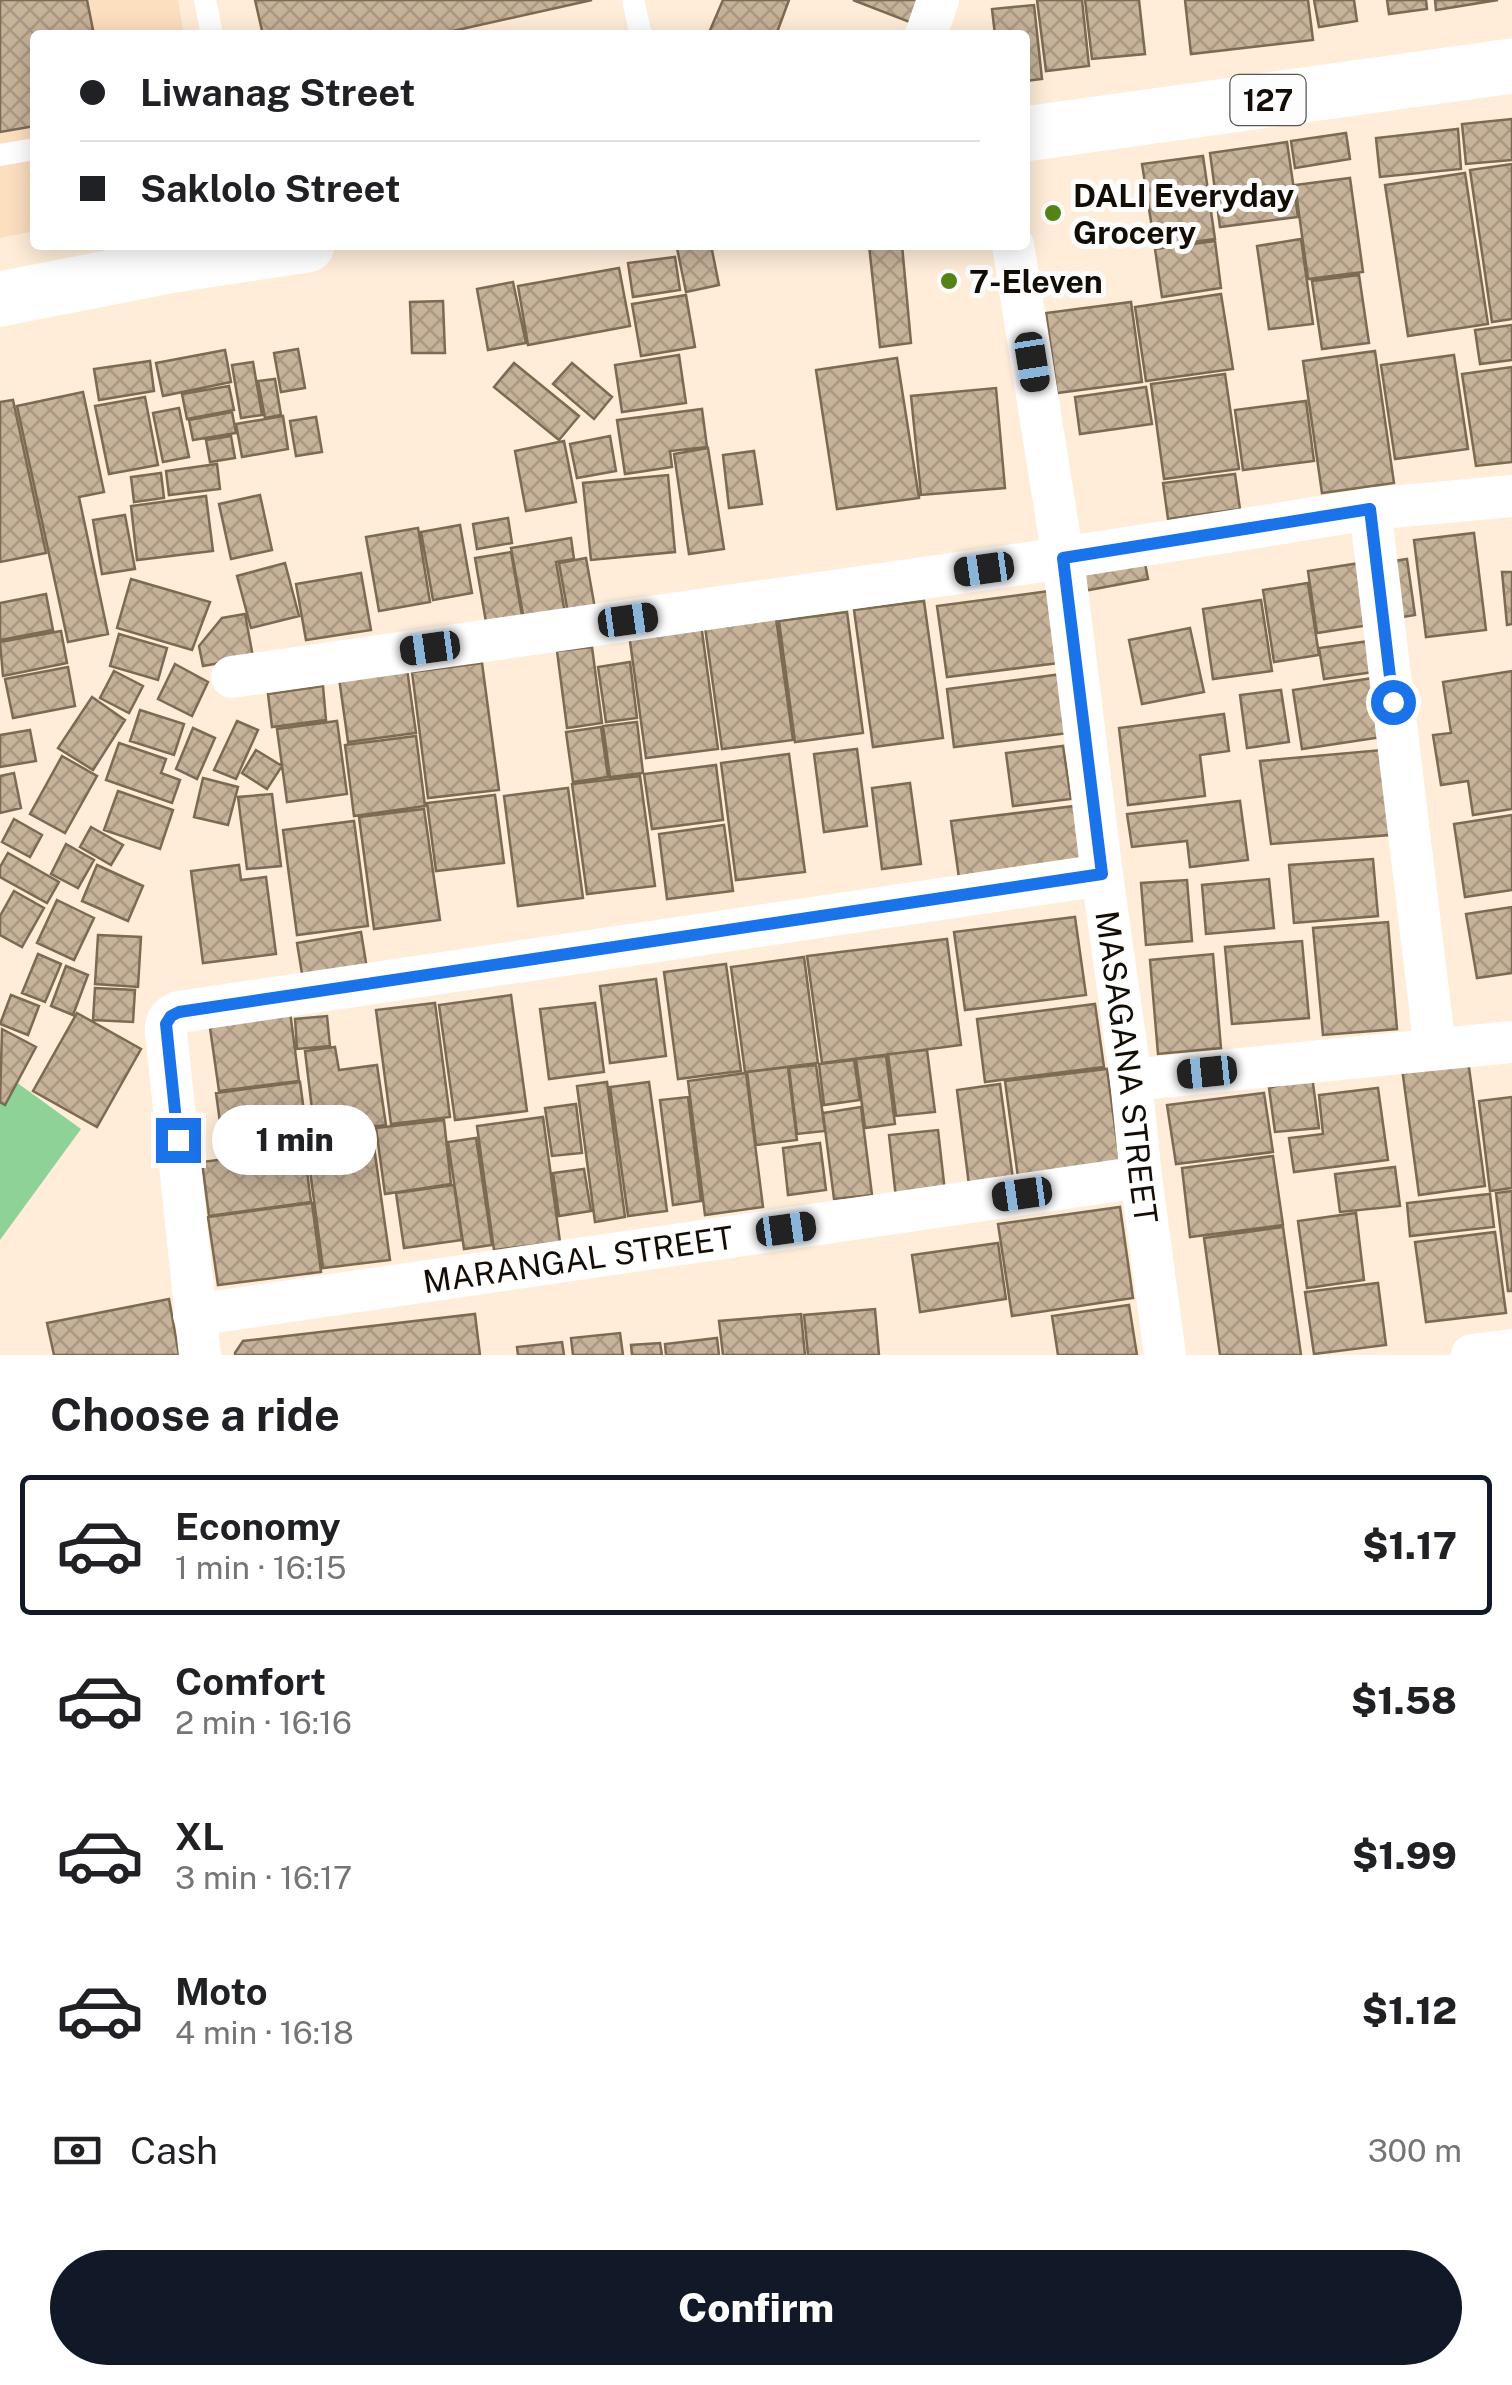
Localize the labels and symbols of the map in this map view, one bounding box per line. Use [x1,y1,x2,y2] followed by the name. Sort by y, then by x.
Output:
[1230,75,1306,125] road number: 127
[1073,177,1294,251] place label: DALI Everyday Grocery
[1042,202,1064,224] marker: DALI Everyday Grocery
[969,263,1103,300] place label: 7-Eleven
[938,270,960,292] marker: 7-Eleven
[1012,330,1052,394] car
[952,550,1016,588] car
[596,601,660,639] car
[398,629,462,667] car
[1371,680,1416,725] route start
[1089,908,1166,1226] street label: MASAGANA STREET
[1176,1054,1238,1090] car
[213,1105,378,1175] callout: 1 min
[156,1118,201,1163] route end
[990,1175,1054,1213] car
[754,1210,818,1248] car
[420,1218,736,1300] street label: MARANGAL STREET

